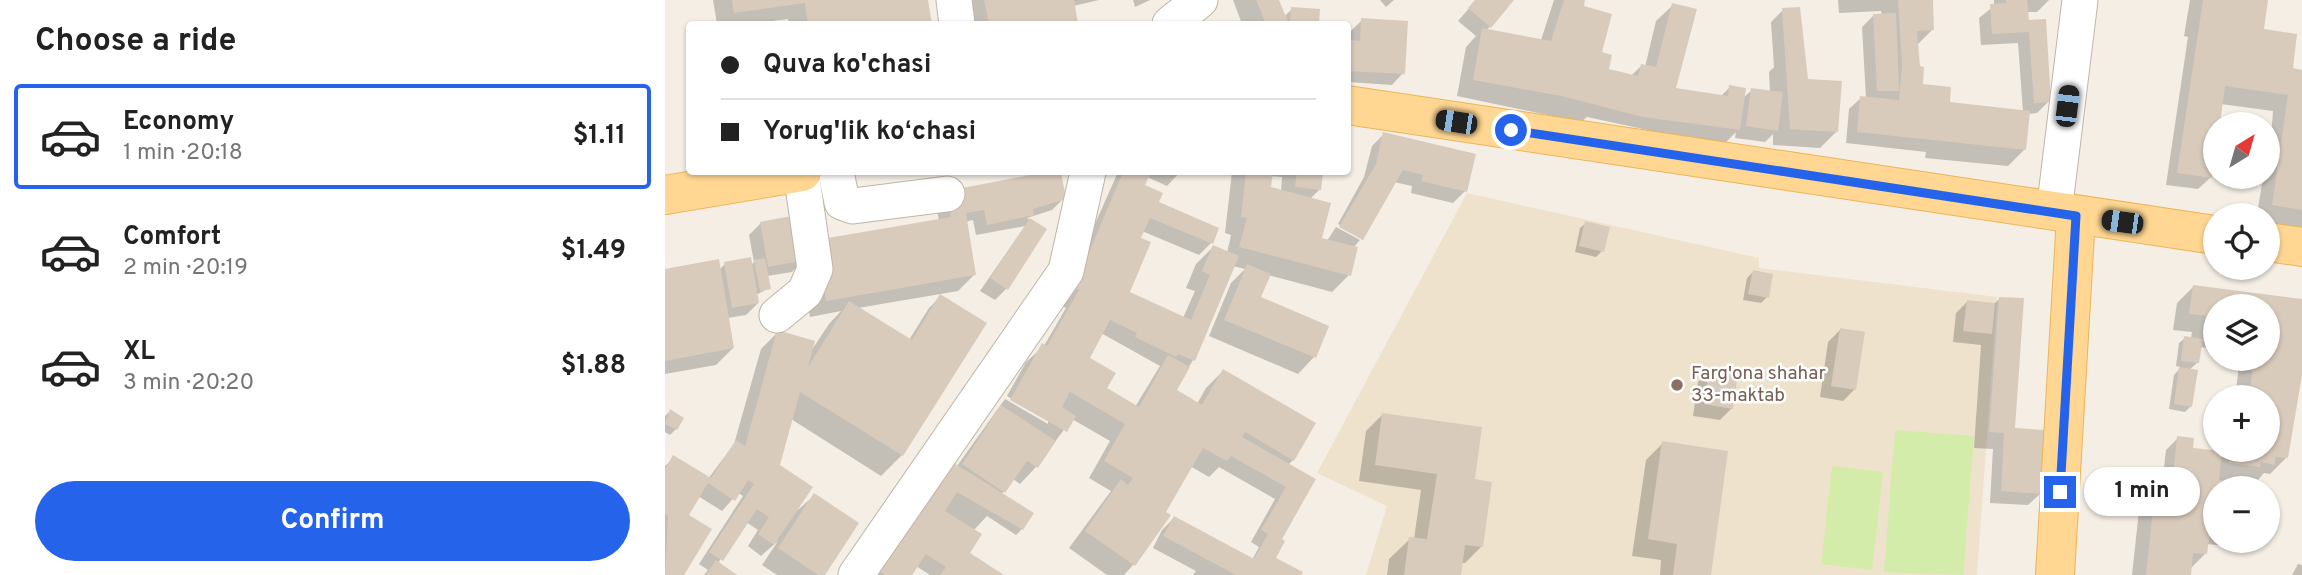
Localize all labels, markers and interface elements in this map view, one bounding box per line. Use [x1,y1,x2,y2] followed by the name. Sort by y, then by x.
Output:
[35,22,236,62] text: Choose a ride
[763,49,931,82] text: Quva ko'chasi
[2055,84,2080,128] car
[39,105,102,168] icon: car
[123,106,234,139] text: Economy
[1434,108,1479,136] car
[2203,112,2280,189] north arrow
[2203,112,2280,553] map controls
[1495,114,1527,146] route start
[763,116,976,149] text: Yorug'lik koʻchasi
[573,120,626,153] text: $1.11
[123,139,243,168] text: 1 min · 20:18
[2203,203,2280,280] button: locate
[2100,209,2145,235] car
[39,220,102,283] icon: car
[123,221,221,254] text: Comfort
[561,235,626,268] text: $1.49
[123,254,248,283] text: 2 min · 20:19
[2203,294,2280,371] button: layers
[39,335,102,398] icon: car
[123,336,155,369] text: XL
[561,350,626,383] text: $1.88
[1691,362,1827,408] place label: Farg'ona shahar 33-maktab
[123,369,254,398] text: 3 min · 20:20
[1669,377,1685,393] marker: Farg'ona shahar 33-maktab
[2203,385,2280,462] button: +
[2085,468,2200,516] callout: 1 min
[2044,476,2076,508] route end
[2203,476,2280,553] button: −
[2114,477,2170,506] text: 1 min
[35,481,630,561] button: Confirm

